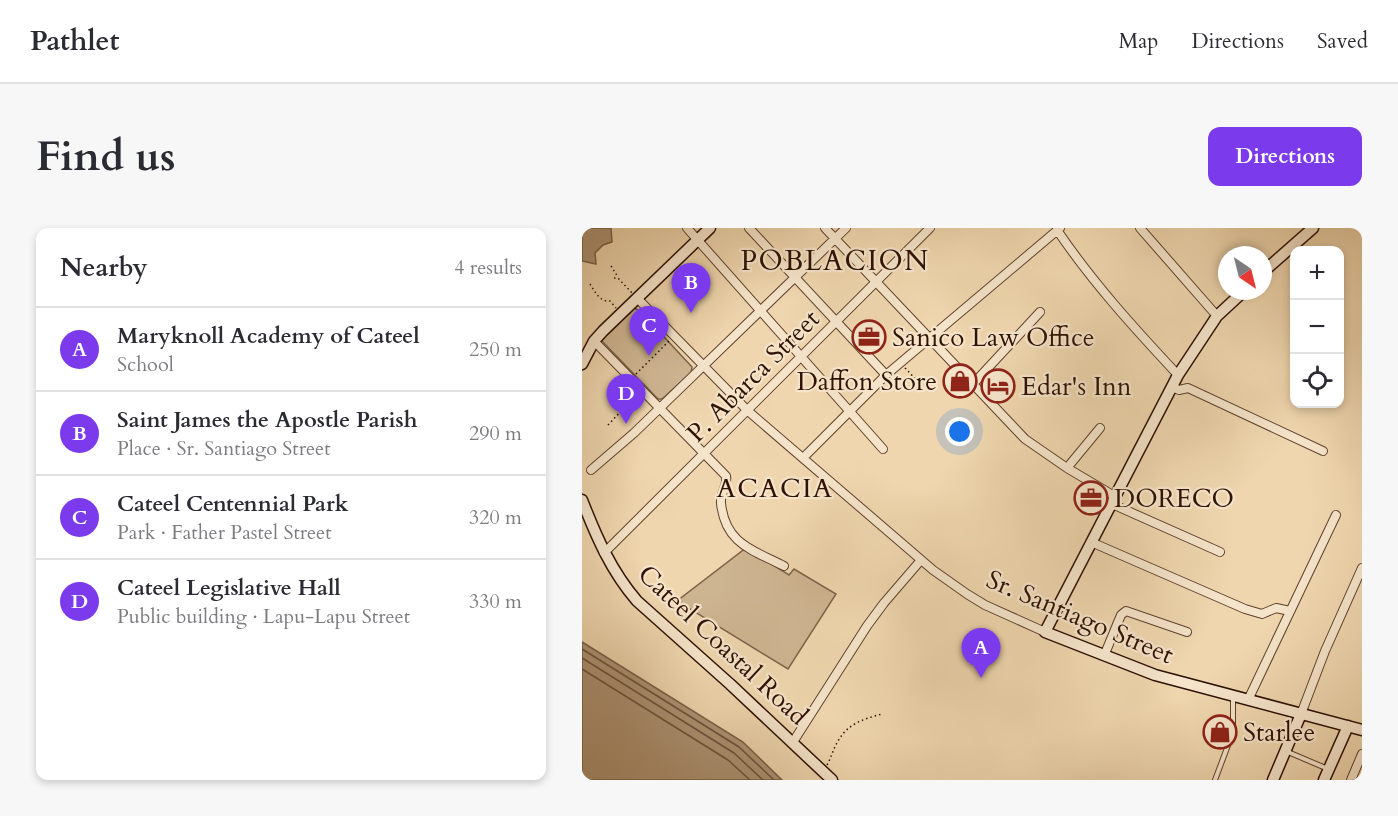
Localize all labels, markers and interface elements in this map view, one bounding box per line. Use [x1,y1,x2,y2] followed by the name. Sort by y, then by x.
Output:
[30,22,119,60] text: Pathlet
[1118,27,1158,56] text: Map
[1191,27,1284,56] text: Directions
[1317,27,1368,56] text: Saved
[1208,127,1362,186] button: Directions
[36,128,176,185] text: Find us
[740,242,930,280] district label: POBLACION
[1218,246,1272,300] north arrow
[1290,246,1344,408] map controls
[1290,246,1344,300] button: +
[60,250,148,285] text: Nearby
[454,254,522,281] text: 4 results
[672,264,710,313] pin: B
[1290,300,1344,354] button: −
[679,302,827,450] street label: P. Abarca Street
[630,306,668,356] pin: C
[851,319,887,355] office icon: Sanico Law Office
[892,320,1095,355] place label: Sanico Law Office
[117,321,420,351] text: Maryknoll Academy of Cateel
[72,336,87,363] text: A
[469,336,522,363] text: 250 m
[117,351,174,378] text: School
[1290,354,1344,408] button: locate
[942,363,978,399] shop icon: Daffon Store
[797,364,937,399] place label: Daffon Store
[980,368,1016,404] hotel icon: Edar's Inn
[1021,369,1132,404] place label: Edar's Inn
[606,374,645,424] pin: D
[117,405,417,435] text: Saint James the Apostle Parish
[945,417,974,446] your location
[72,420,87,447] text: B
[469,420,522,447] text: 290 m
[117,435,330,462] text: Place · Sr. Santiago Street
[716,470,834,507] district label: ACACIA
[1073,480,1109,516] office icon: DORECO
[1114,481,1234,516] place label: DORECO
[117,489,349,519] text: Cateel Centennial Park
[72,504,87,531] text: C
[469,504,522,531] text: 320 m
[117,519,332,546] text: Park · Father Pastel Street
[630,557,816,733] street label: Cateel Coastal Road
[981,562,1179,672] street label: Sr. Santiago Street
[117,573,341,603] text: Cateel Legislative Hall
[71,588,88,615] text: D
[469,588,522,615] text: 330 m
[117,603,410,630] text: Public building · Lapu-Lapu Street
[962,628,1000,678] pin: A
[1202,714,1238,750] shop icon: Starlee
[1243,715,1315,750] place label: Starlee

